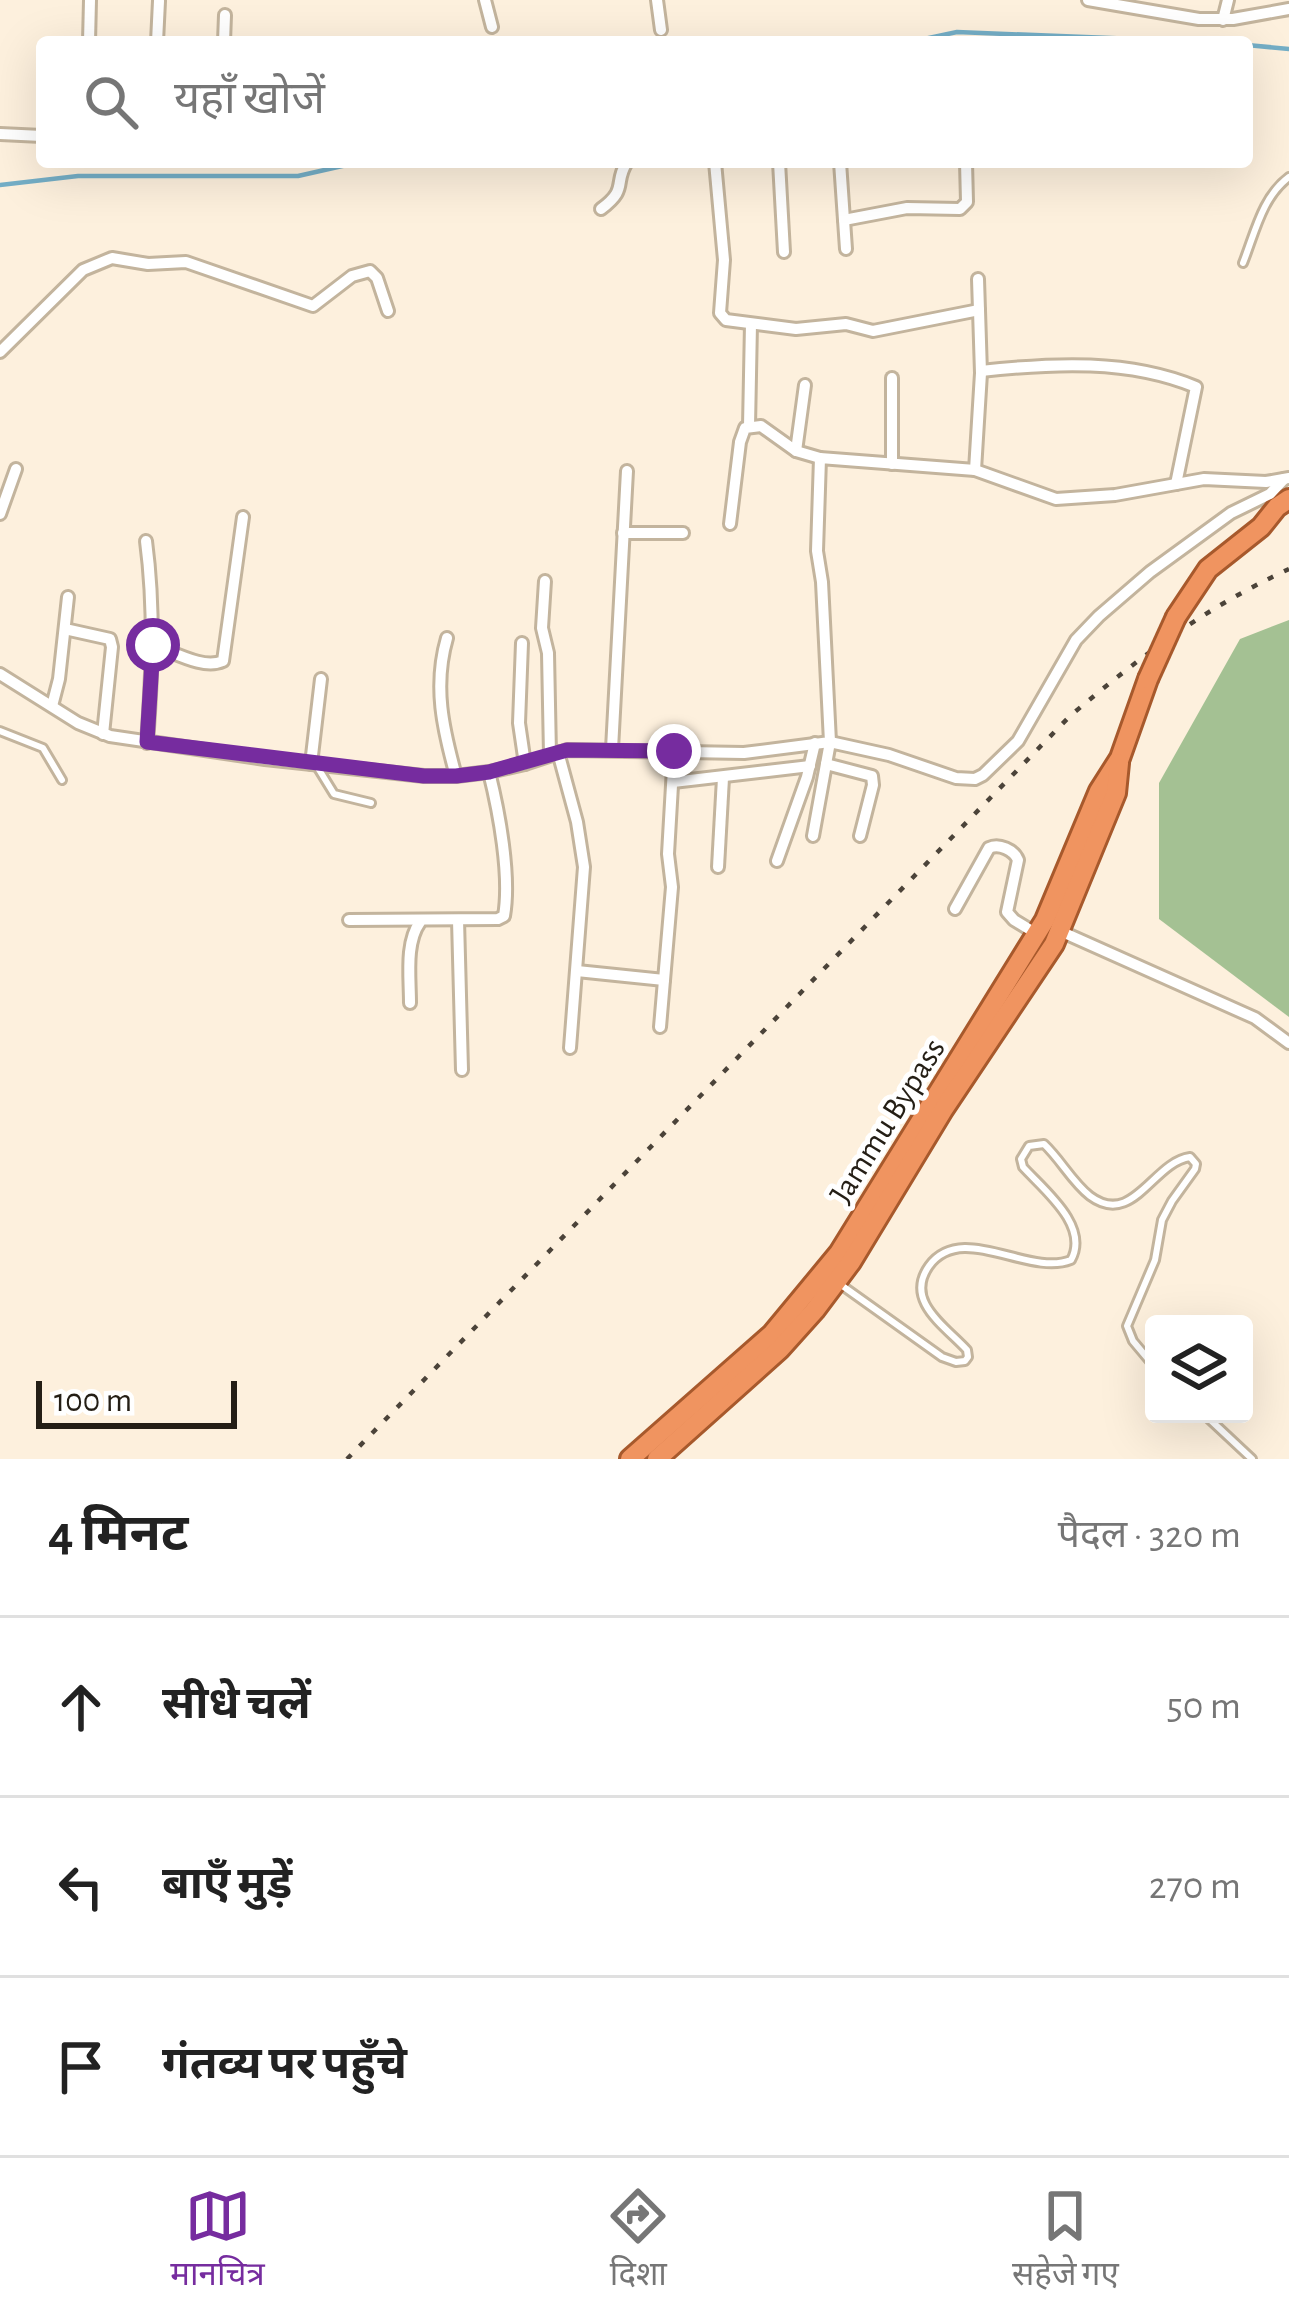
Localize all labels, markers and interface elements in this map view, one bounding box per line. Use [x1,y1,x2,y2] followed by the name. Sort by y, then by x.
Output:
[36,36,1253,168] search box
[78,69,144,135] icon: search
[174,77,325,122] text: यहाँ खोजें
[126,618,180,672] route start
[647,724,701,778] route end
[824,1033,952,1210] street label: Jammu Bypass
[1145,1315,1253,1423] map controls
[1145,1315,1253,1423] button: layers
[36,1375,237,1428] scale bar
[54,1385,132,1418] text: 100 m
[48,1509,188,1560] text: 4 मिनट
[1058,1516,1241,1555] text: पैदल · 320 m
[48,1674,114,1740] icon: ahead
[162,1682,311,1727] text: सीधे चलें
[1166,1687,1241,1726] text: 50 m
[48,1854,114,1920] icon: left
[162,1862,292,1907] text: बाएँ मुड़ें
[1149,1867,1241,1906] text: 270 m
[48,2034,114,2100] icon: arrive
[162,2042,407,2087] text: गंतव्य पर पहुँचे
[170,2183,265,2298] tab: मानचित्र
[605,2183,671,2298] tab: दिशा
[1012,2183,1119,2298] tab: सहेजे गए

